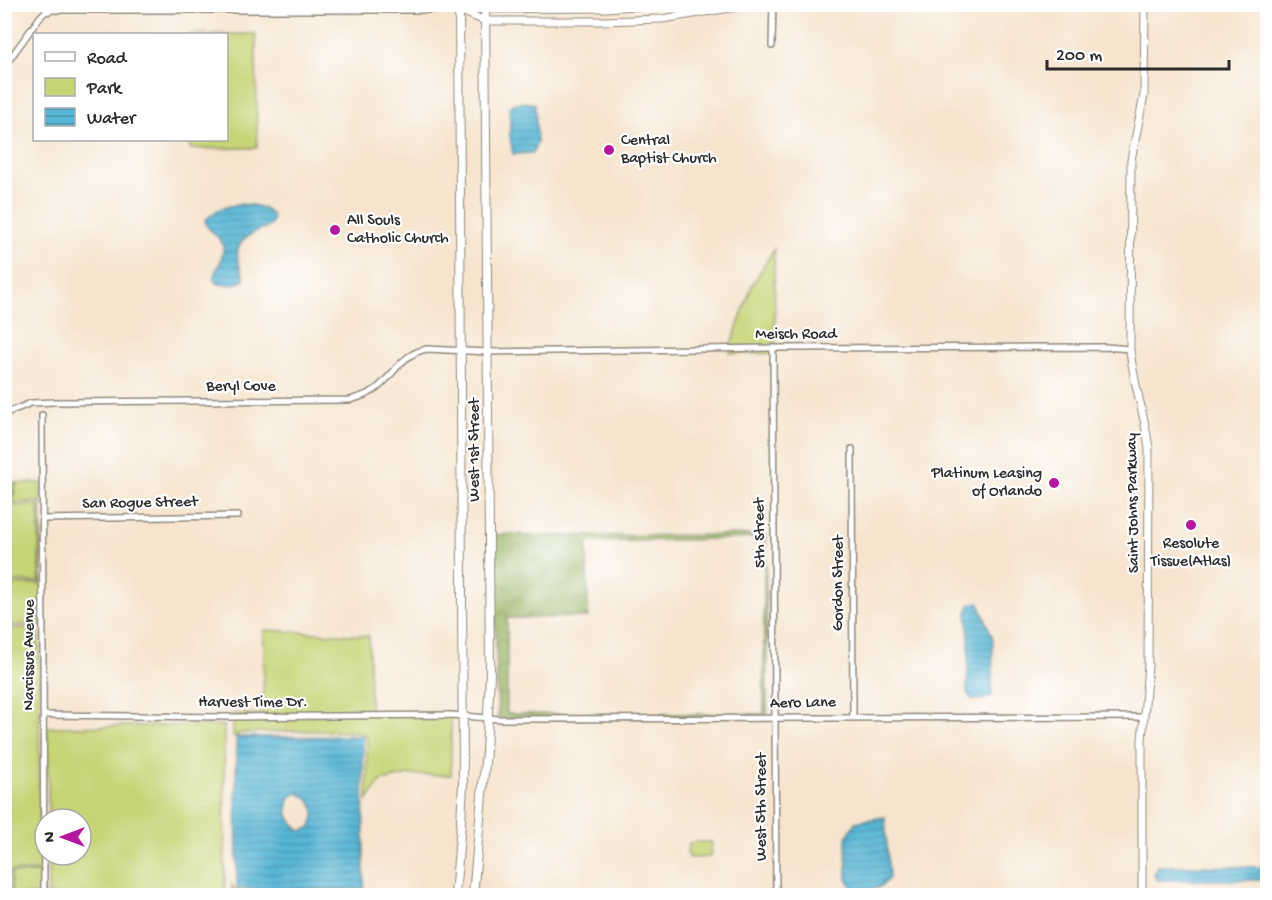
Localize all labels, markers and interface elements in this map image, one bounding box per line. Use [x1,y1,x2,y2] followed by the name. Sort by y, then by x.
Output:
[33,33,228,141] legend
[1047,33,1228,71] scale bar
[1056,46,1103,67] text: 200 m
[87,49,128,70] text: Road
[86,79,123,100] text: Park
[87,109,137,130] text: Water
[620,132,717,169] place label: Central Baptist Church
[602,143,616,157] marker: Central Baptist Church
[347,212,449,249] place label: All Souls Catholic Church
[328,223,342,237] marker: All Souls Catholic Church
[755,326,838,345] street label: Meisch Road
[205,378,277,397] street label: Beryl Cove
[466,397,485,502] street label: West 1st Street
[1123,433,1145,573] street label: Saint Johns Parkway
[930,465,1042,502] place label: Platinum Leasing of Orlando
[1047,476,1061,490] marker: Platinum Leasing of Orlando
[82,493,199,515] street label: San Rogue Street
[751,496,771,568] street label: 5th Street
[1184,518,1198,532] marker: Resolute Tissue(Atlas)
[830,534,849,631] street label: Gordon Street
[1150,535,1231,572] place label: Resolute Tissue(Atlas)
[21,599,40,710] street label: Narcissus Avenue
[198,694,308,713] street label: Harvest Time Dr.
[770,694,837,714] street label: Aero Lane
[753,752,772,861] street label: West 5th Street
[33,807,93,867] north arrow
[42,831,61,842] text: N

